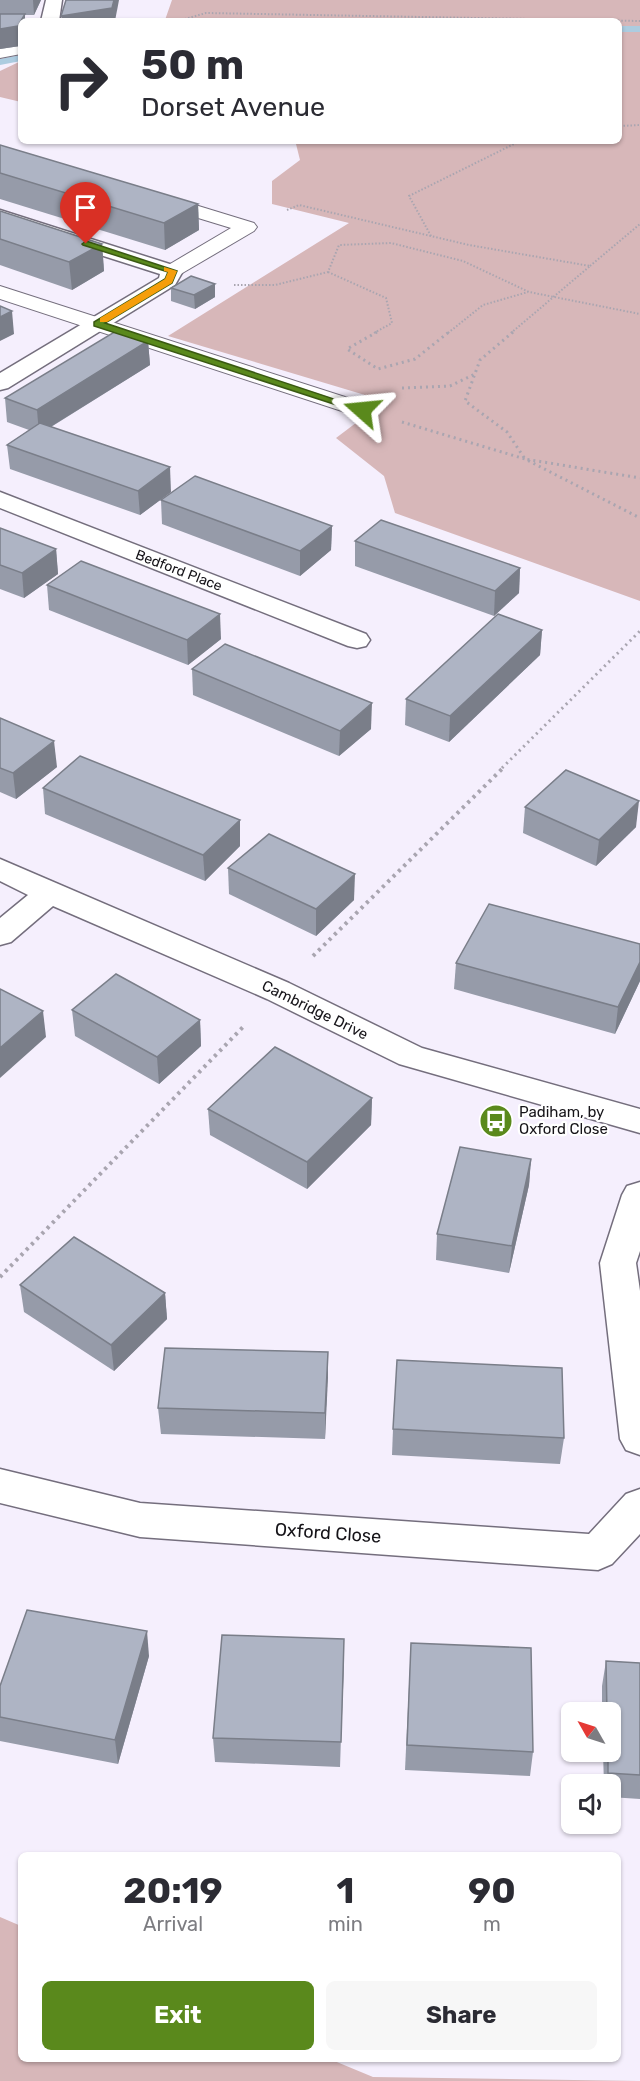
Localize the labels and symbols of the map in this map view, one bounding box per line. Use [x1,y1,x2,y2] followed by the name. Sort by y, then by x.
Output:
[60,182,111,244] pin
[330,378,394,442] position arrow
[133,546,225,595] street label: Bedford Place
[259,977,371,1043] street label: Cambridge Drive
[478,1103,514,1139] bus stop icon: Padiham, by Oxford Close
[519,1103,608,1138] place label: Padiham, by Oxford Close
[274,1518,382,1548] street label: Oxford Close
[561,1702,621,1762] north arrow

